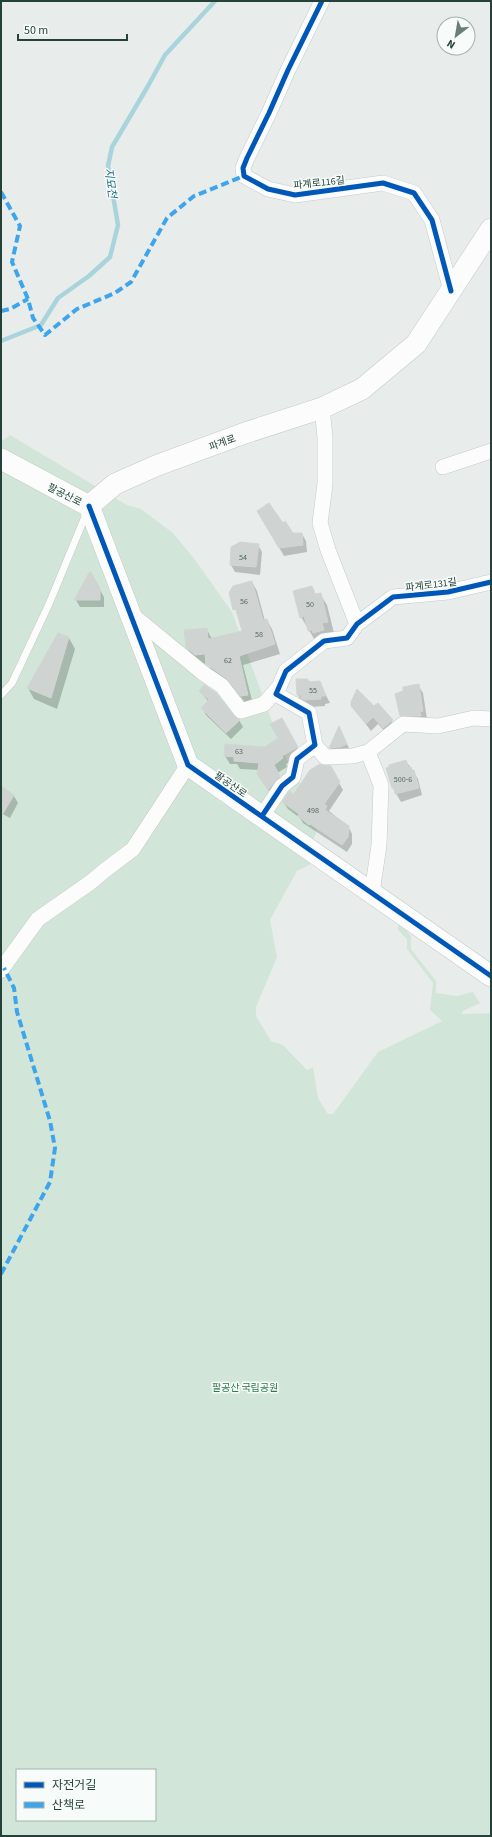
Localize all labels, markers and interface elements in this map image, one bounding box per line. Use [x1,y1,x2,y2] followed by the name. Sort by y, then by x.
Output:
[18,16,127,42] scale bar
[436,16,476,56] north arrow
[24,22,48,39] text: 50 m
[444,36,458,52] text: N
[101,167,120,201] water label: 지묘천
[293,173,346,193] street label: 파계로116길
[207,432,238,454] street label: 파계로
[45,480,84,509] street label: 팔공산로
[239,552,247,563] house number: 54
[405,575,458,595] street label: 파계로131길
[240,596,248,607] house number: 56
[306,599,314,610] house number: 50
[255,629,263,640] house number: 58
[224,655,232,666] house number: 62
[309,685,317,696] house number: 55
[235,746,243,757] house number: 63
[211,769,250,801] street label: 팔공산로
[394,774,412,785] house number: 500-6
[307,805,319,816] house number: 498
[212,1381,278,1395] park label: 팔공산 국립공원
[16,1769,156,1821] legend
[52,1777,96,1794] text: 자전거길
[52,1797,85,1814] text: 산책로

